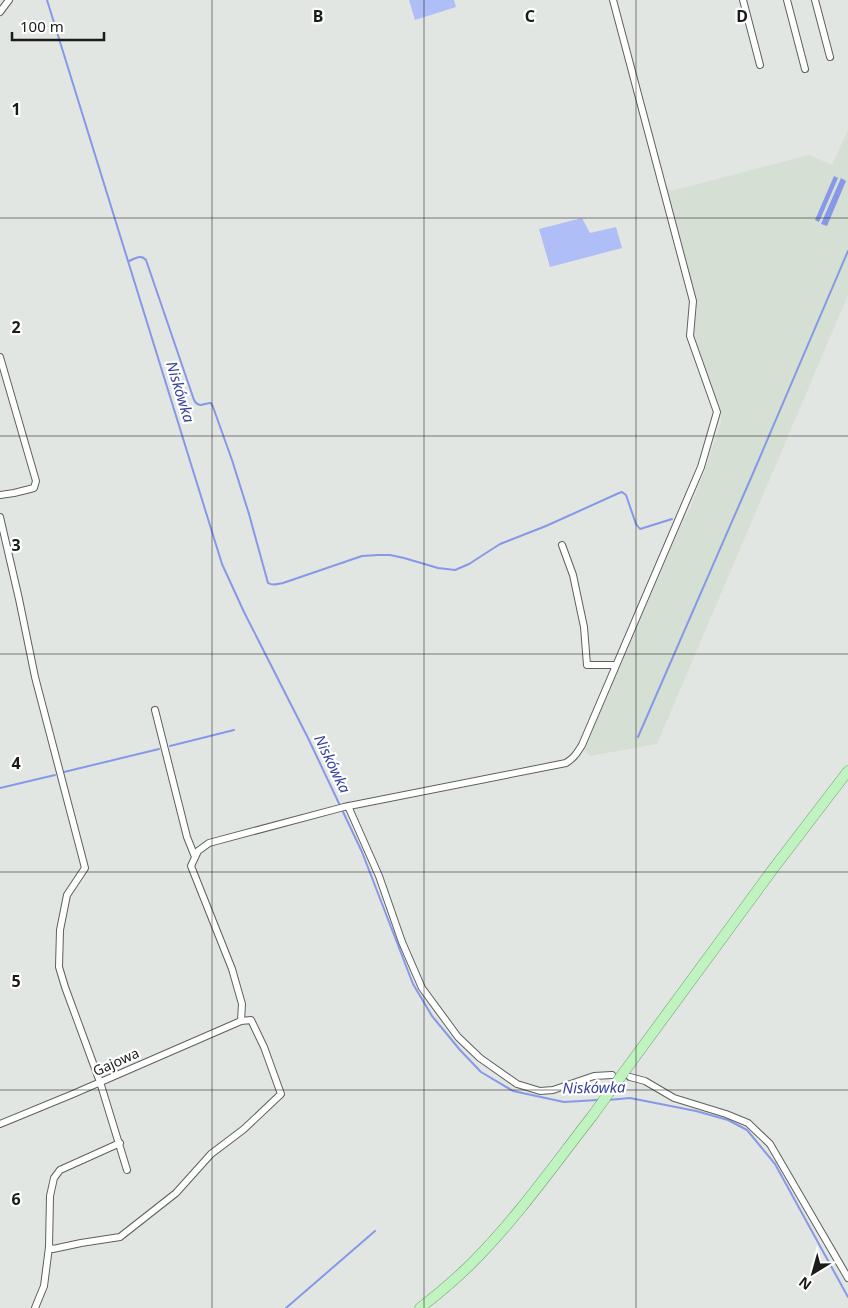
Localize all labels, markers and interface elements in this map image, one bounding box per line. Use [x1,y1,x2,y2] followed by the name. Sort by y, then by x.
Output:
[313,5,323,27] text: B
[525,5,535,27] text: C
[736,5,748,27] text: D
[12,10,105,42] scale bar
[20,16,64,36] text: 100 m
[11,98,21,120] text: 1
[11,316,21,338] text: 2
[162,359,200,425] water label: Niskówka
[11,534,21,556] text: 3
[310,731,356,797] water label: Niskówka
[11,752,21,774] text: 4
[11,970,21,992] text: 5
[90,1043,142,1080] street label: Gajowa
[562,1076,626,1098] water label: Niskówka
[11,1188,21,1210] text: 6
[788,1248,838,1298] north arrow
[795,1273,815,1295] text: N

